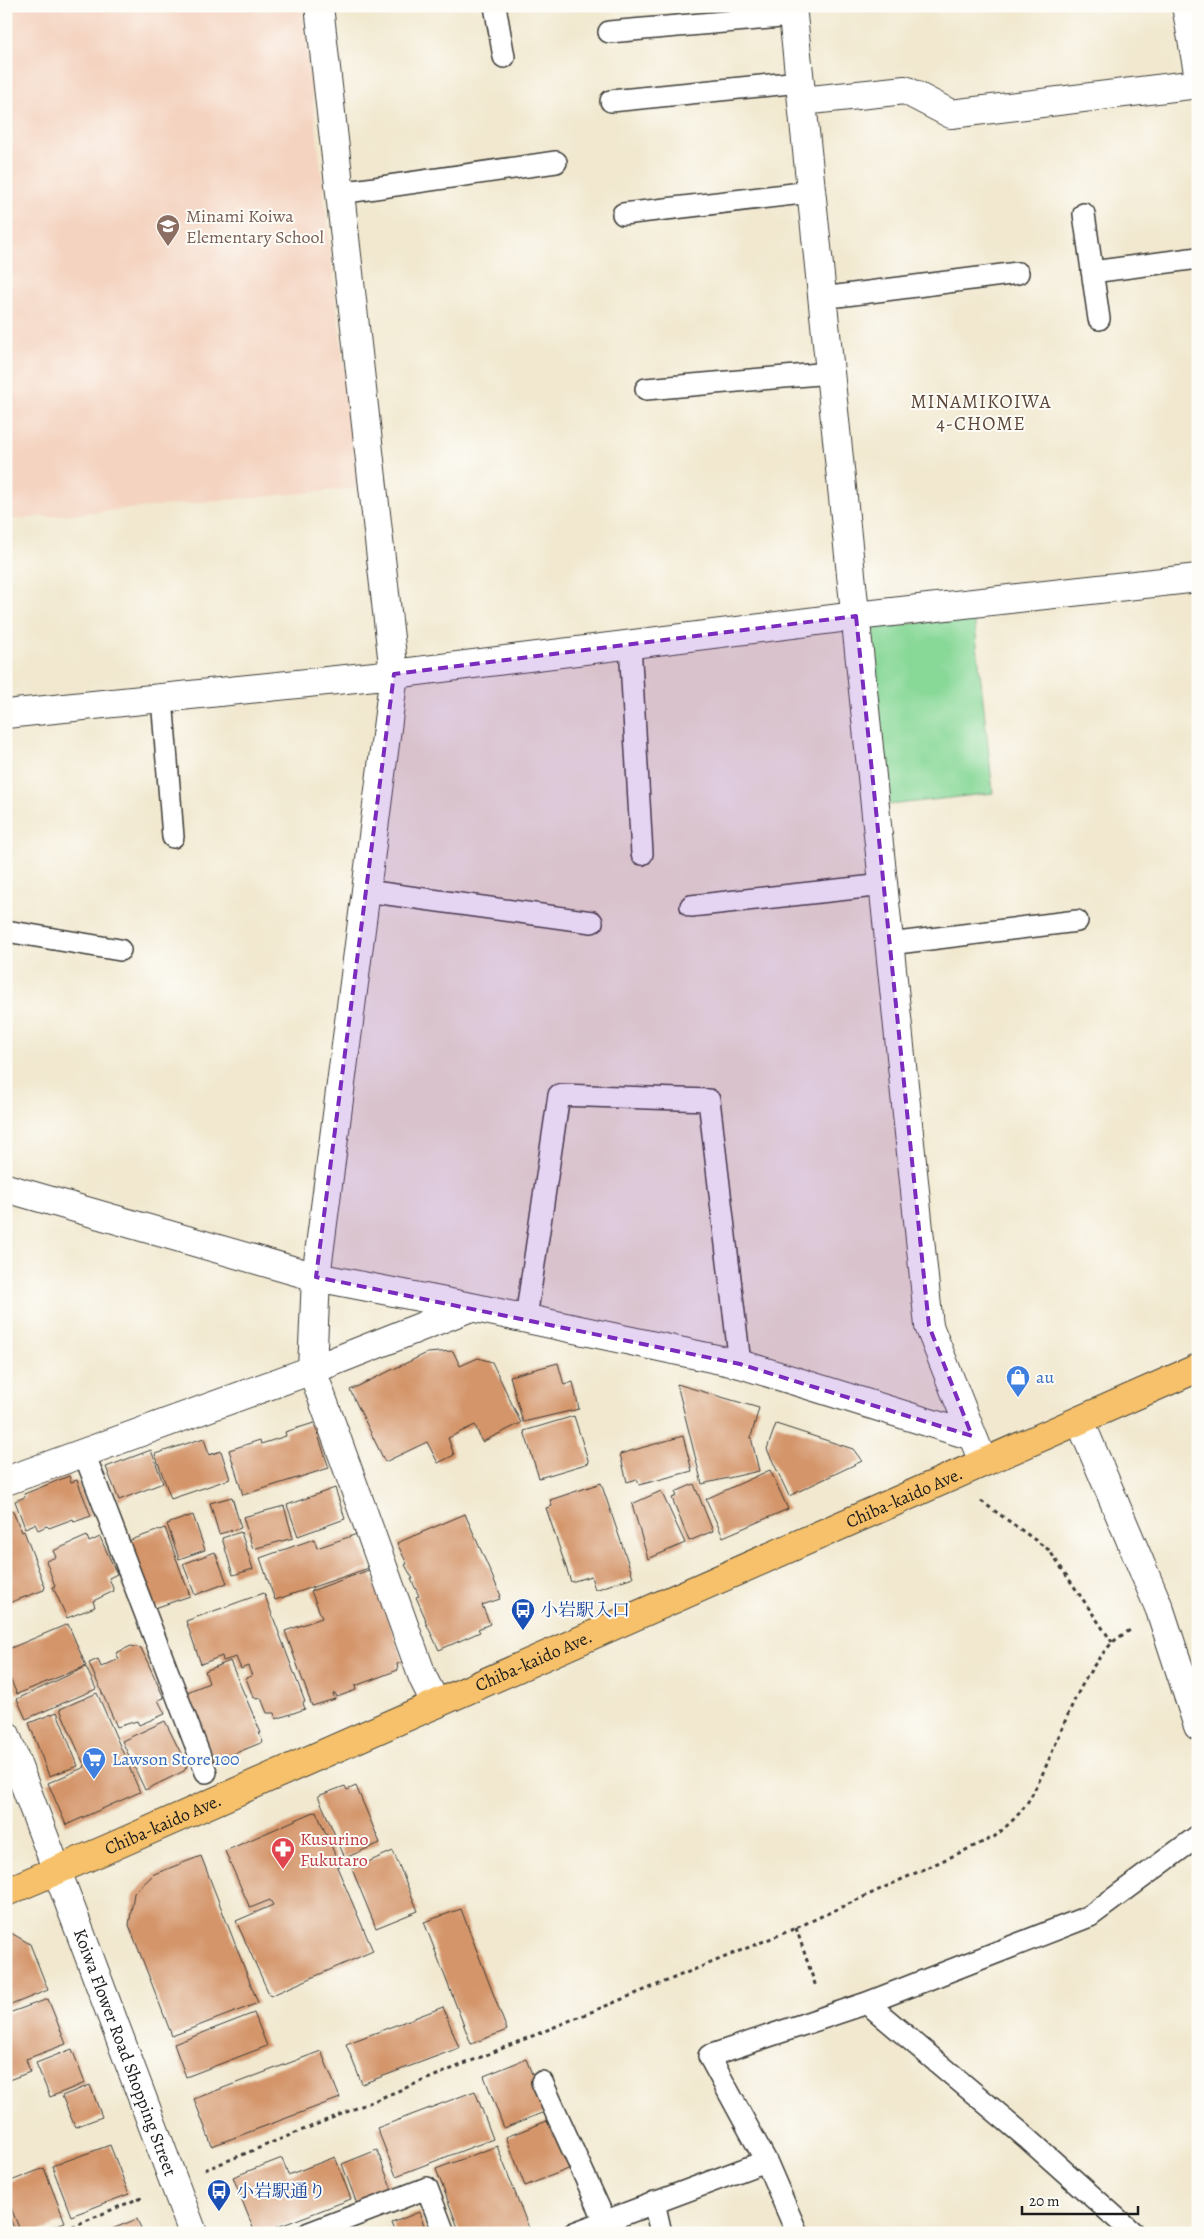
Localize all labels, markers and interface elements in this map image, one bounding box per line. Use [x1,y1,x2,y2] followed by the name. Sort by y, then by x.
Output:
[186,204,324,249] place label: Minami Koiwa Elementary School
[155,213,181,247] school or university icon: Minami Koiwa Elementary School
[910,389,1052,437] district label: MINAMIKOIWA 4-CHOME
[1005,1364,1031,1398] shop icon: au
[1036,1365,1054,1389] place label: au
[842,1461,966,1534] street label: Chiba-kaido Ave.
[510,1597,536,1631] bus stop icon: 小岩駅入口
[540,1598,630,1622] place label: 小岩駅入口
[471,1625,596,1697] street label: Chiba-kaido Ave.
[81,1746,107,1780] supermarket icon: Lawson Store 100
[112,1747,240,1771] place label: Lawson Store 100
[101,1788,225,1861] street label: Chiba-kaido Ave.
[300,1827,368,1872] place label: Kusurino Fukutaro
[270,1836,296,1870] pharmacy icon: Kusurino Fukutaro
[68,1925,183,2179] street label: Koiwa Flower Road Shopping Street
[206,2178,232,2212] bus stop icon: 小岩駅通り
[236,2179,326,2203] place label: 小岩駅通り
[1022,2184,1138,2216] scale bar
[1029,2191,1060,2211] text: 20 m

